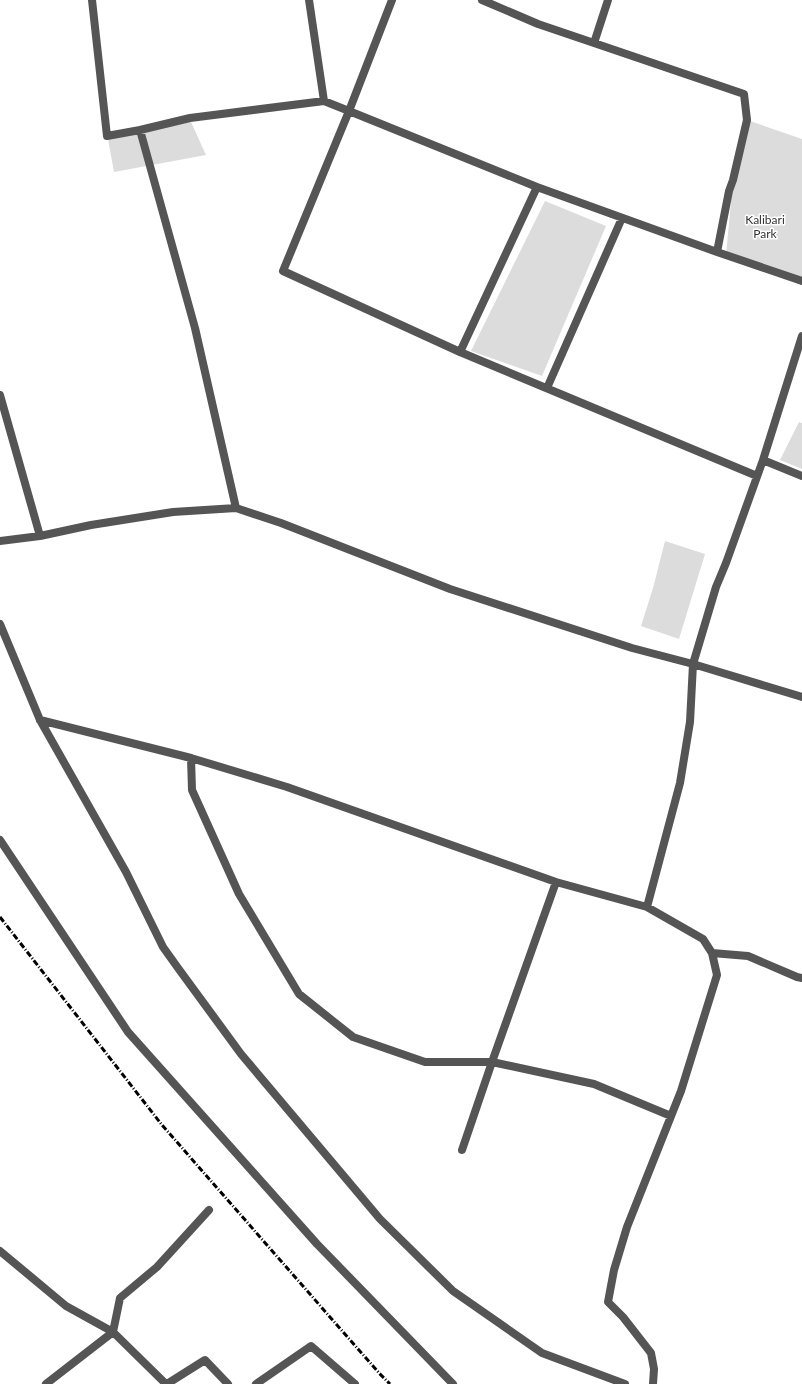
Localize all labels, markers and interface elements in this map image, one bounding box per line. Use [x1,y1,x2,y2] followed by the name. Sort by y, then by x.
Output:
[745,212,785,241] park label: Kalibari Park

